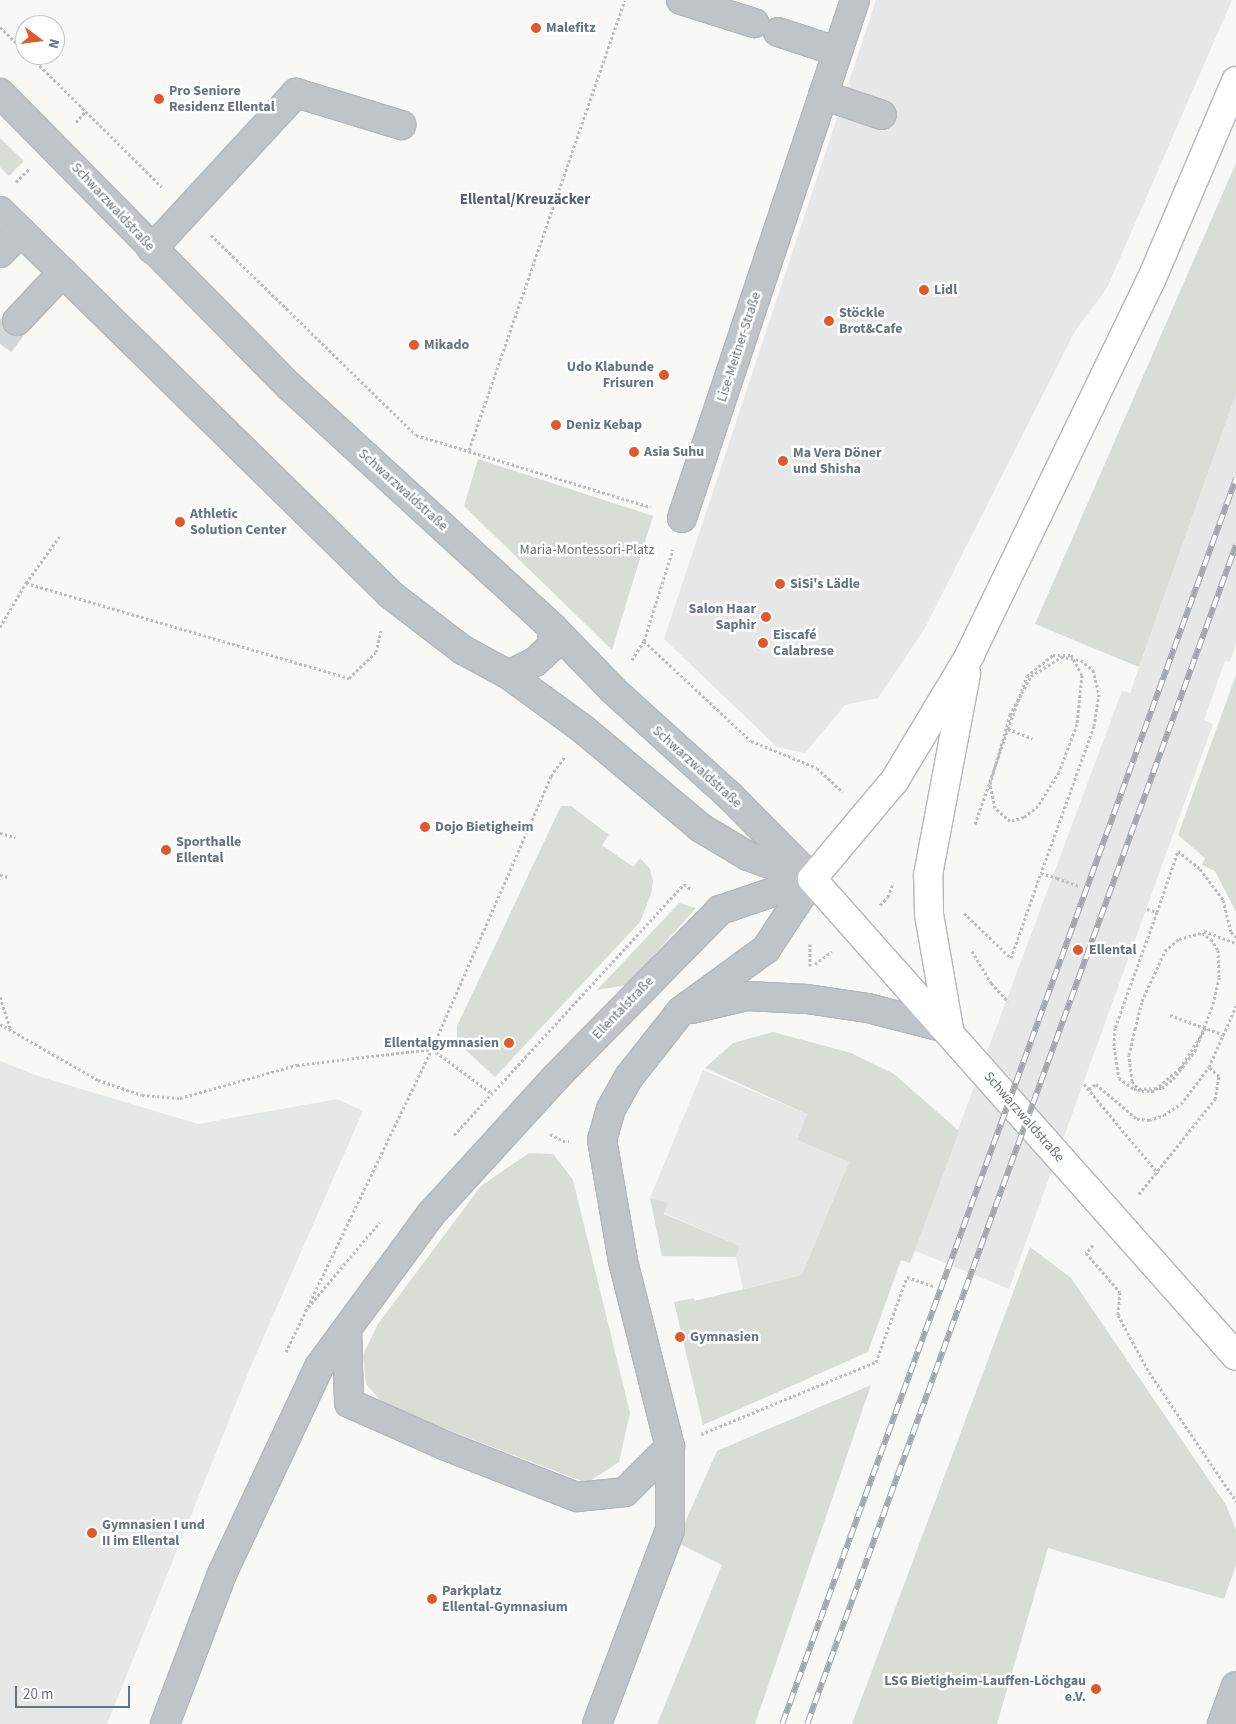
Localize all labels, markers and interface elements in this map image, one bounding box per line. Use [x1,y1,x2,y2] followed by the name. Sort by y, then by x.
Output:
[15,15,65,65] north arrow
[546,20,596,36] place label: Malefitz
[530,22,542,34] marker: Malefitz
[43,37,64,51] text: N
[169,83,275,115] place label: Pro Seniore Residenz Ellental
[153,93,165,105] marker: Pro Seniore Residenz Ellental
[68,159,158,255] street label: Schwarzwaldstraße
[460,191,590,209] district label: Ellental/Kreuzäcker
[934,282,957,298] place label: Lidl
[918,284,930,296] marker: Lidl
[713,290,765,404] street label: Lise-Meitner-Straße
[839,305,902,338] place label: Stöckle Brot&Cafe
[823,315,835,327] marker: Stöckle Brot&Cafe
[424,337,469,353] place label: Mikado
[408,339,420,351] marker: Mikado
[567,359,654,392] place label: Udo Klabunde Frisuren
[658,369,670,381] marker: Udo Klabunde Frisuren
[566,417,642,433] place label: Deniz Kebap
[550,419,562,431] marker: Deniz Kebap
[644,444,704,460] place label: Asia Suhu
[355,445,451,535] street label: Schwarzwaldstraße
[793,445,881,478] place label: Ma Vera Döner und Shisha
[628,446,640,458] marker: Asia Suhu
[777,455,789,467] marker: Ma Vera Döner und Shisha
[190,506,287,538] place label: Athletic Solution Center
[174,516,186,528] marker: Athletic Solution Center
[520,542,654,558] park label: Maria-Montessori-Platz
[790,576,860,592] place label: SiSi's Lädle
[774,578,786,590] marker: SiSi's Lädle
[688,601,756,634] place label: Salon Haar Saphir
[760,611,772,623] marker: Salon Haar Saphir
[773,627,834,660] place label: Eiscafé Calabrese
[757,637,769,649] marker: Eiscafé Calabrese
[649,722,745,812] street label: Schwarzwaldstraße
[435,819,533,835] place label: Dojo Bietigheim
[419,821,431,833] marker: Dojo Bietigheim
[176,834,241,866] place label: Sporthalle Ellental
[160,844,172,856] marker: Sporthalle Ellental
[1089,942,1136,958] place label: Ellental
[1071,943,1085,957] marker: Ellental
[589,973,657,1043] street label: Ellentalstraße
[384,1035,499,1051] place label: Ellentalgymnasien
[503,1037,515,1049] marker: Ellentalgymnasien
[980,1068,1068,1166] street label: Schwarzwaldstraße
[690,1329,759,1345] place label: Gymnasien
[674,1331,686,1343] marker: Gymnasien
[102,1517,205,1550] place label: Gymnasien I und II im Ellental
[86,1527,98,1539] marker: Gymnasien I und II im Ellental
[442,1583,568,1615] place label: Parkplatz Ellental-Gymnasium
[426,1593,438,1605] marker: Parkplatz Ellental-Gymnasium
[884,1673,1086,1705] place label: LSG Bietigheim-Lauffen-Löchgau e.V.
[18,1676,132,1708] scale bar
[1090,1683,1102,1695] marker: LSG Bietigheim-Lauffen-Löchgau e.V.
[23,1684,53,1705] text: 20 m

